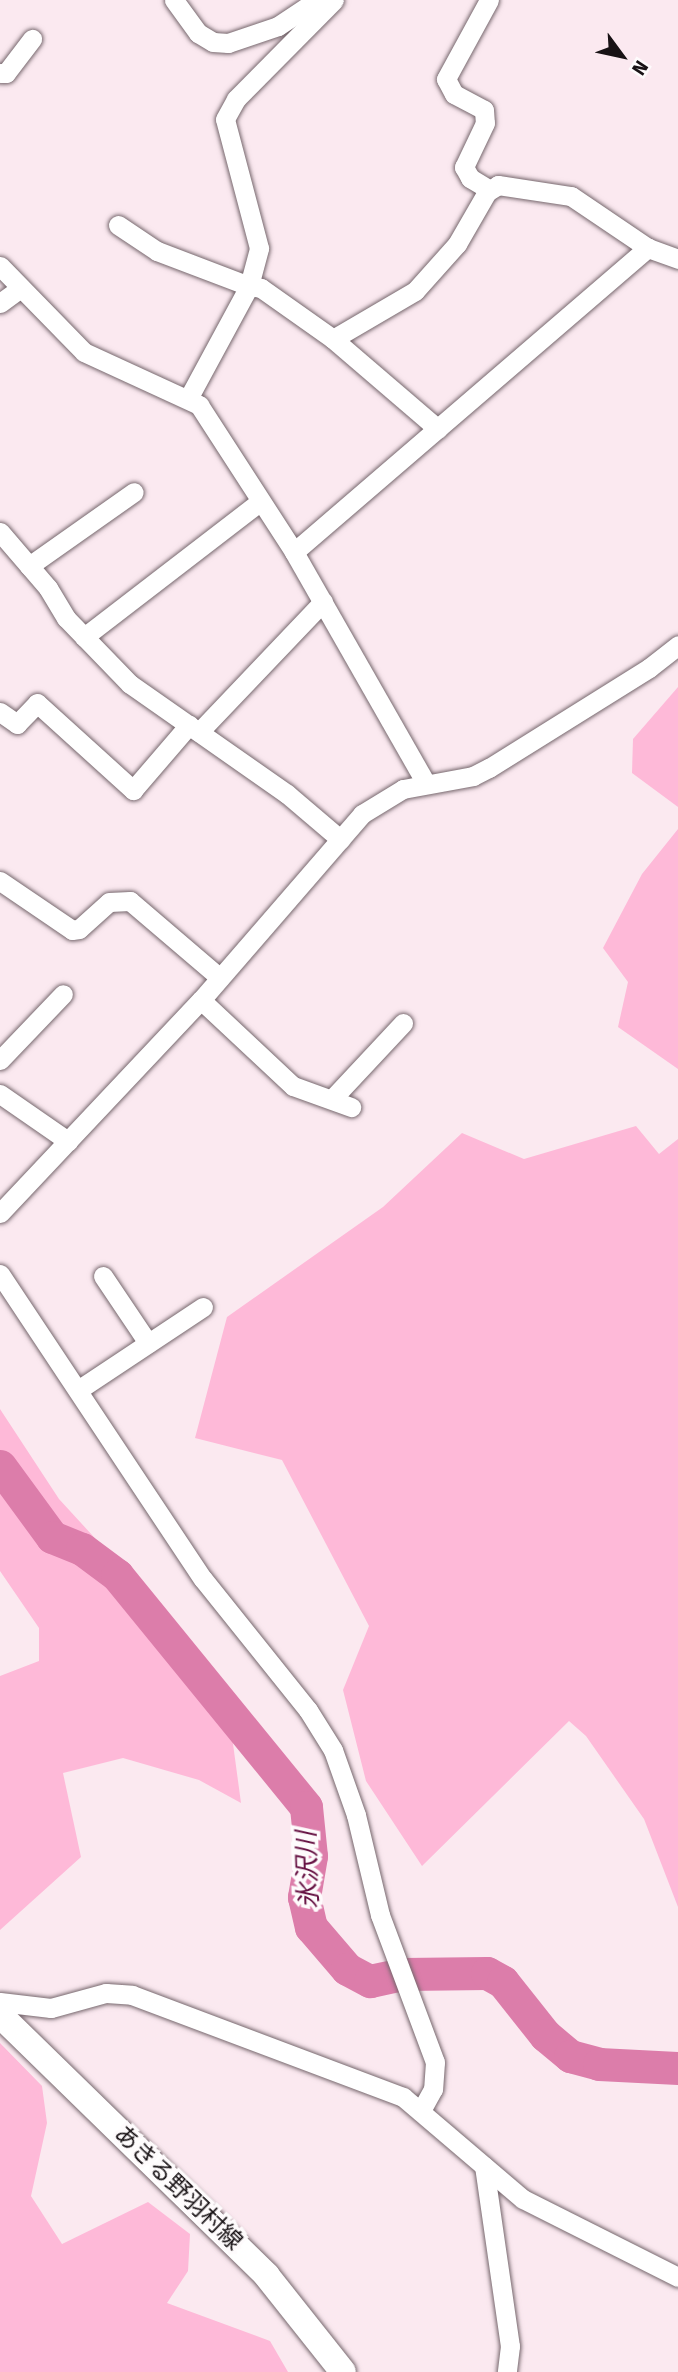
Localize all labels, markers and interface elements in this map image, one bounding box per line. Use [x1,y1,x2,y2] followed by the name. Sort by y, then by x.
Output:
[587,21,657,91] north arrow
[627,56,653,79] text: N
[291,1830,325,1910] water label: 氷沢川
[108,2119,248,2257] street label: あきる野羽村線

